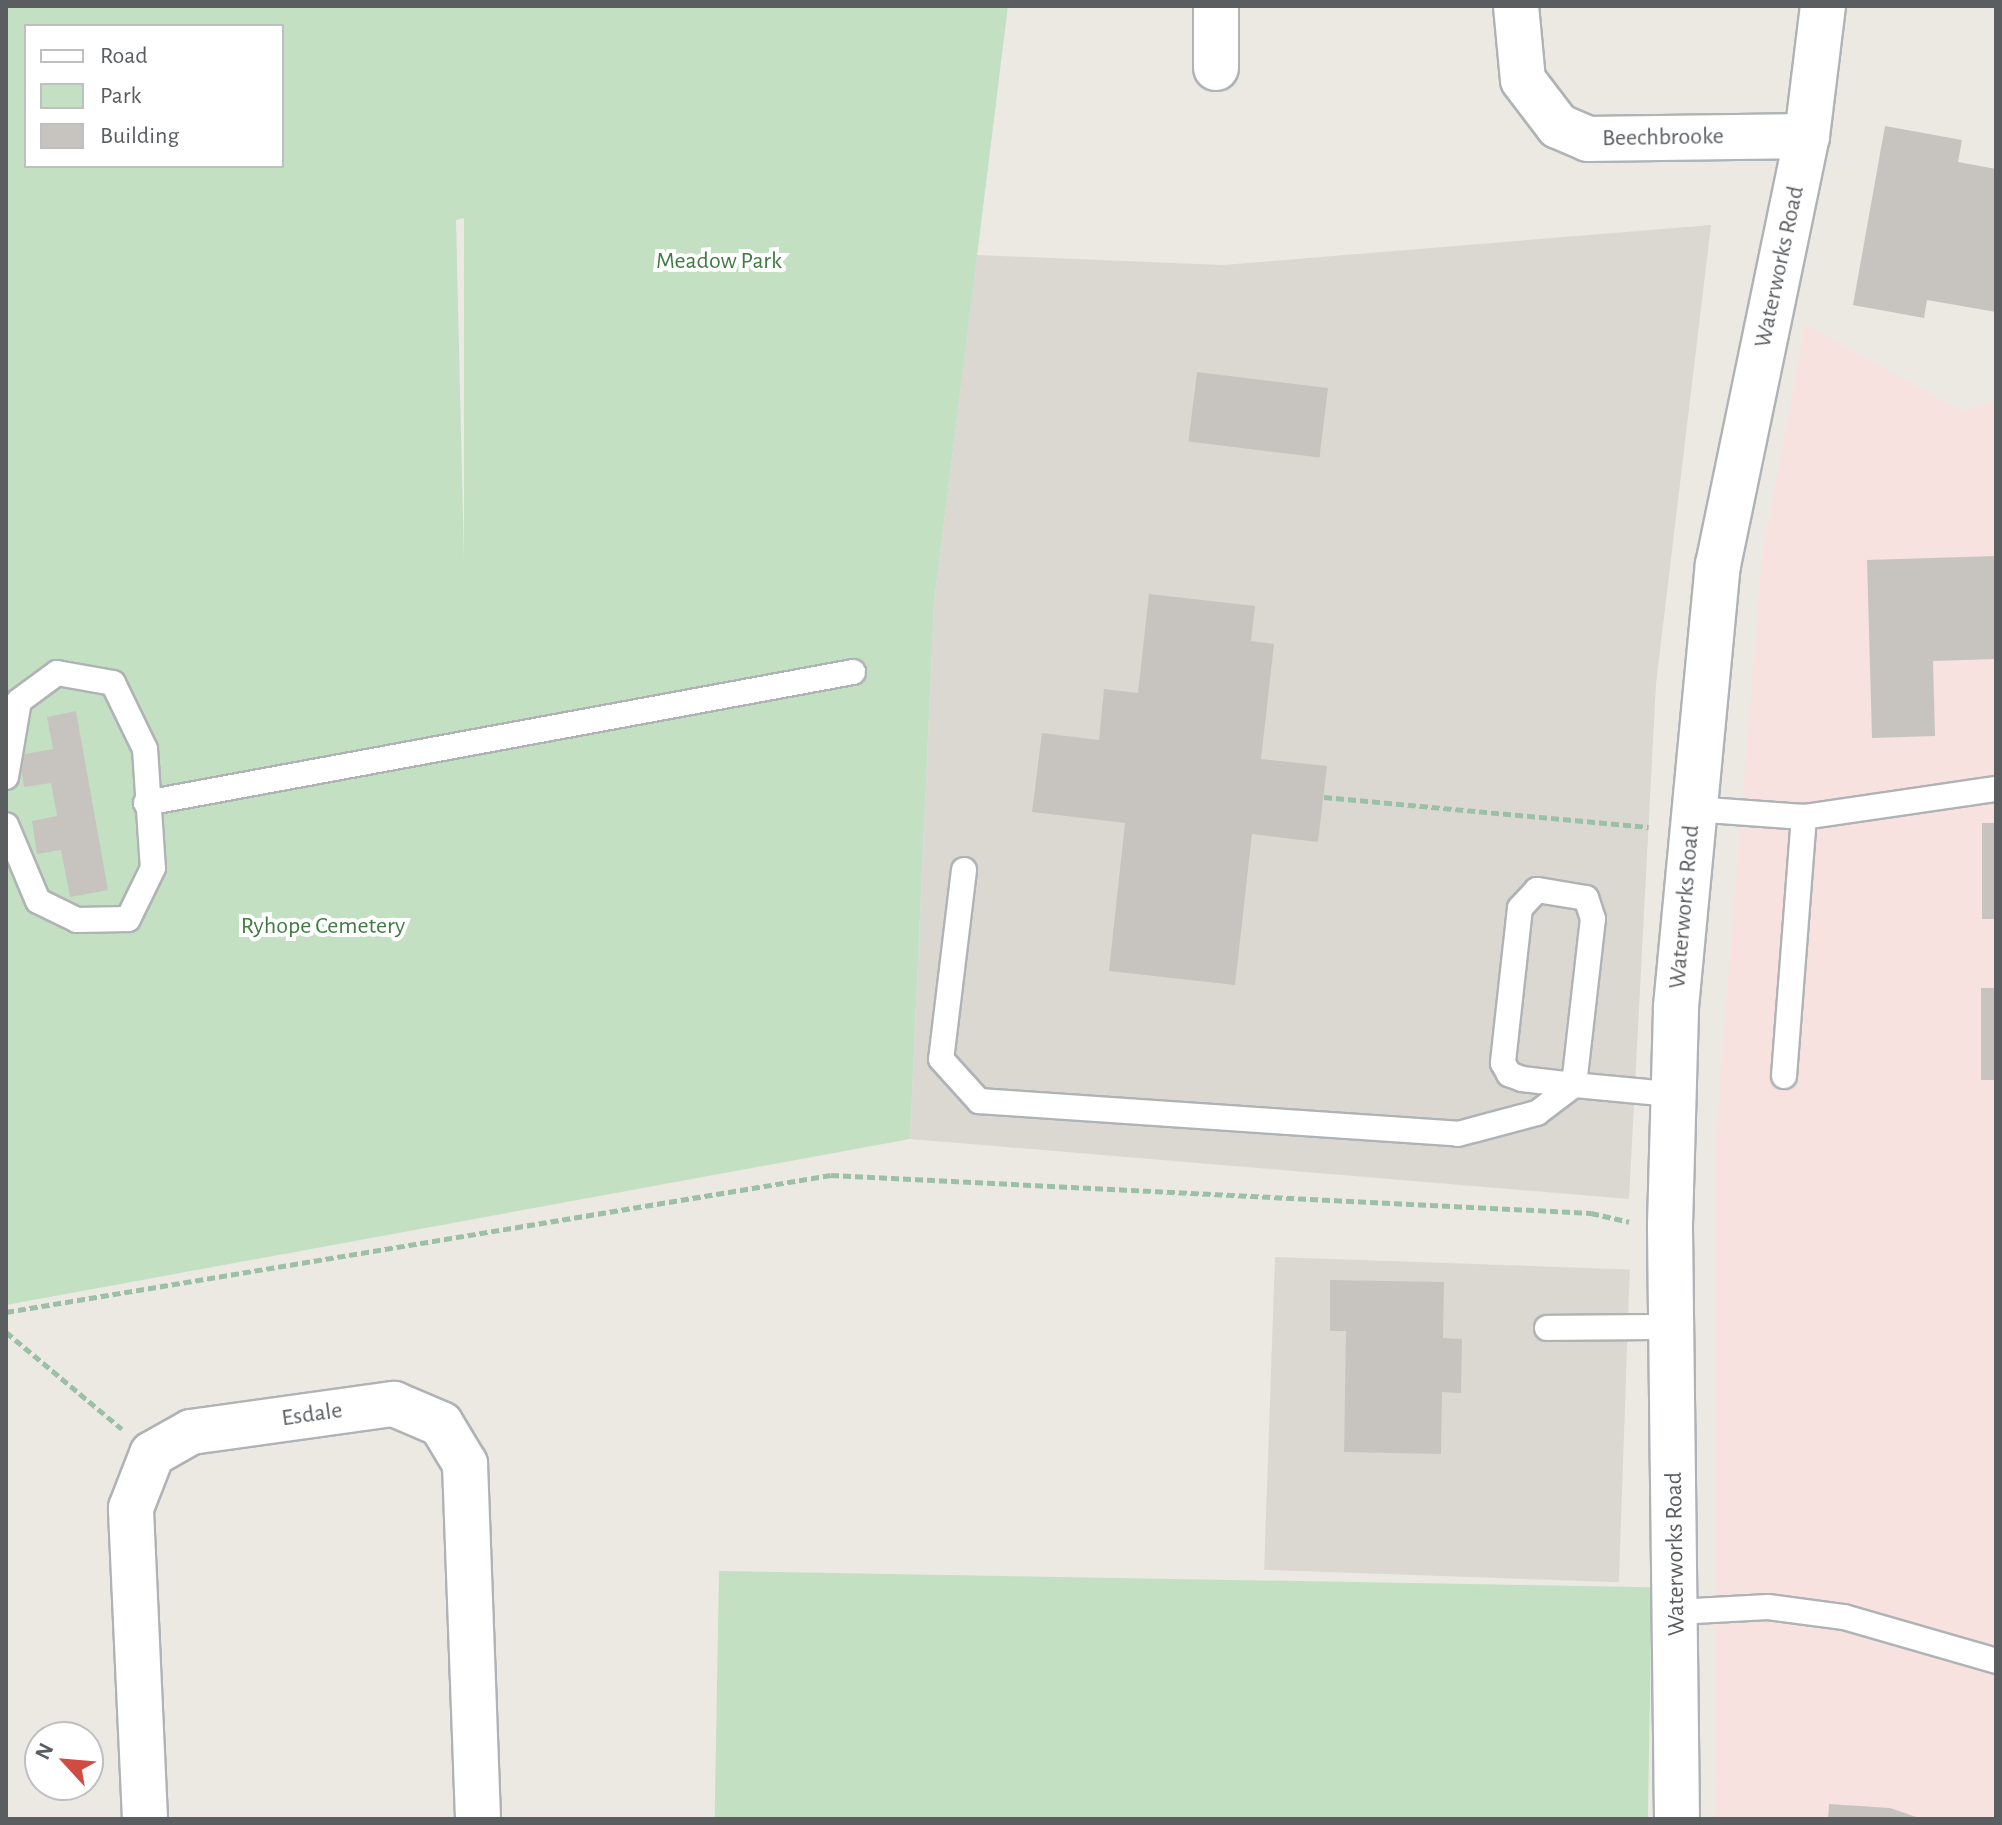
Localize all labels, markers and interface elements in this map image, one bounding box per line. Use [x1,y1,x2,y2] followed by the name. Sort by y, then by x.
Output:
[24,24,284,168] legend
[100,44,148,68] text: Road
[100,84,141,108] text: Park
[1602,123,1724,153] street label: Beechbrooke
[100,124,179,148] text: Building
[1749,184,1811,350] street label: Waterworks Road
[656,248,782,276] park label: Meadow Park
[1663,824,1707,990] street label: Waterworks Road
[241,913,405,941] park label: Ryhope Cemetery
[280,1396,344,1434] street label: Esdale
[1660,1472,1692,1636] street label: Waterworks Road
[24,1721,104,1801] north arrow
[31,1740,57,1763] text: N

